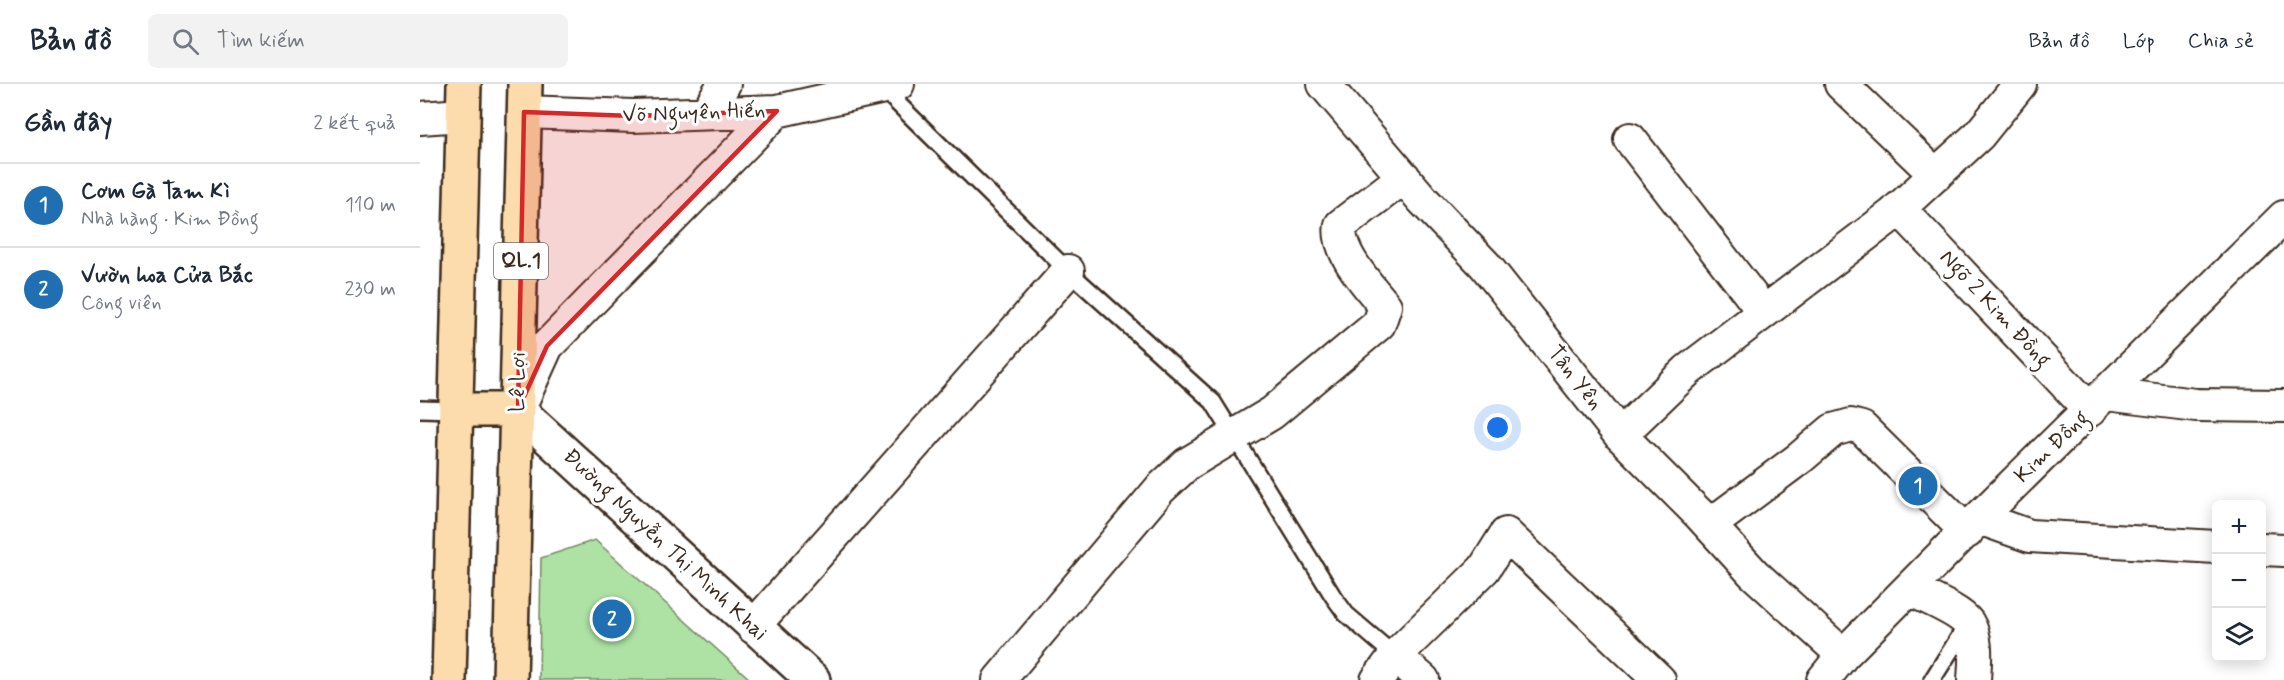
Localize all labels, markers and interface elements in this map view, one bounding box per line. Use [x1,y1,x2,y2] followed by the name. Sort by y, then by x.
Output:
[148,14,568,68] search box
[30,23,112,60] text: Bản đồ
[169,25,202,58] icon: search
[217,27,305,55] text: Tìm kiếm
[2029,27,2090,55] text: Bản đồ
[2123,27,2155,55] text: Lớp
[2188,27,2254,55] text: Chia sẻ
[622,97,766,132] street label: Võ Nguyên Hiến
[24,106,112,140] text: Gần đây
[313,110,396,137] text: 2 kết quả
[81,178,229,206] text: Cơm Gà Tam Kì
[39,192,48,219] text: 1
[345,192,396,219] text: 110 m
[81,206,259,233] text: Nhà hàng · Kim Đồng
[494,243,548,279] road number: QL.1
[1931,244,2057,376] street label: Ngõ 2 Kim Đồng
[81,262,253,290] text: Vườn hoa Cửa Bắc
[39,276,48,303] text: 2
[344,276,396,303] text: 230 m
[81,290,162,317] text: Công viên
[1541,340,1609,416] street label: Tân Yên
[503,352,533,412] street label: Lê Lợi
[2009,404,2097,492] street label: Kim Đồng
[1483,413,1512,442] your location
[555,443,773,649] street label: Đường Nguyễn Thị Minh Khai
[1898,464,1938,508] pin: 1
[2212,500,2266,662] map controls
[2212,500,2266,554] button: +
[2212,554,2266,608] button: −
[592,596,632,642] pin: 2
[2212,608,2266,662] button: layers

